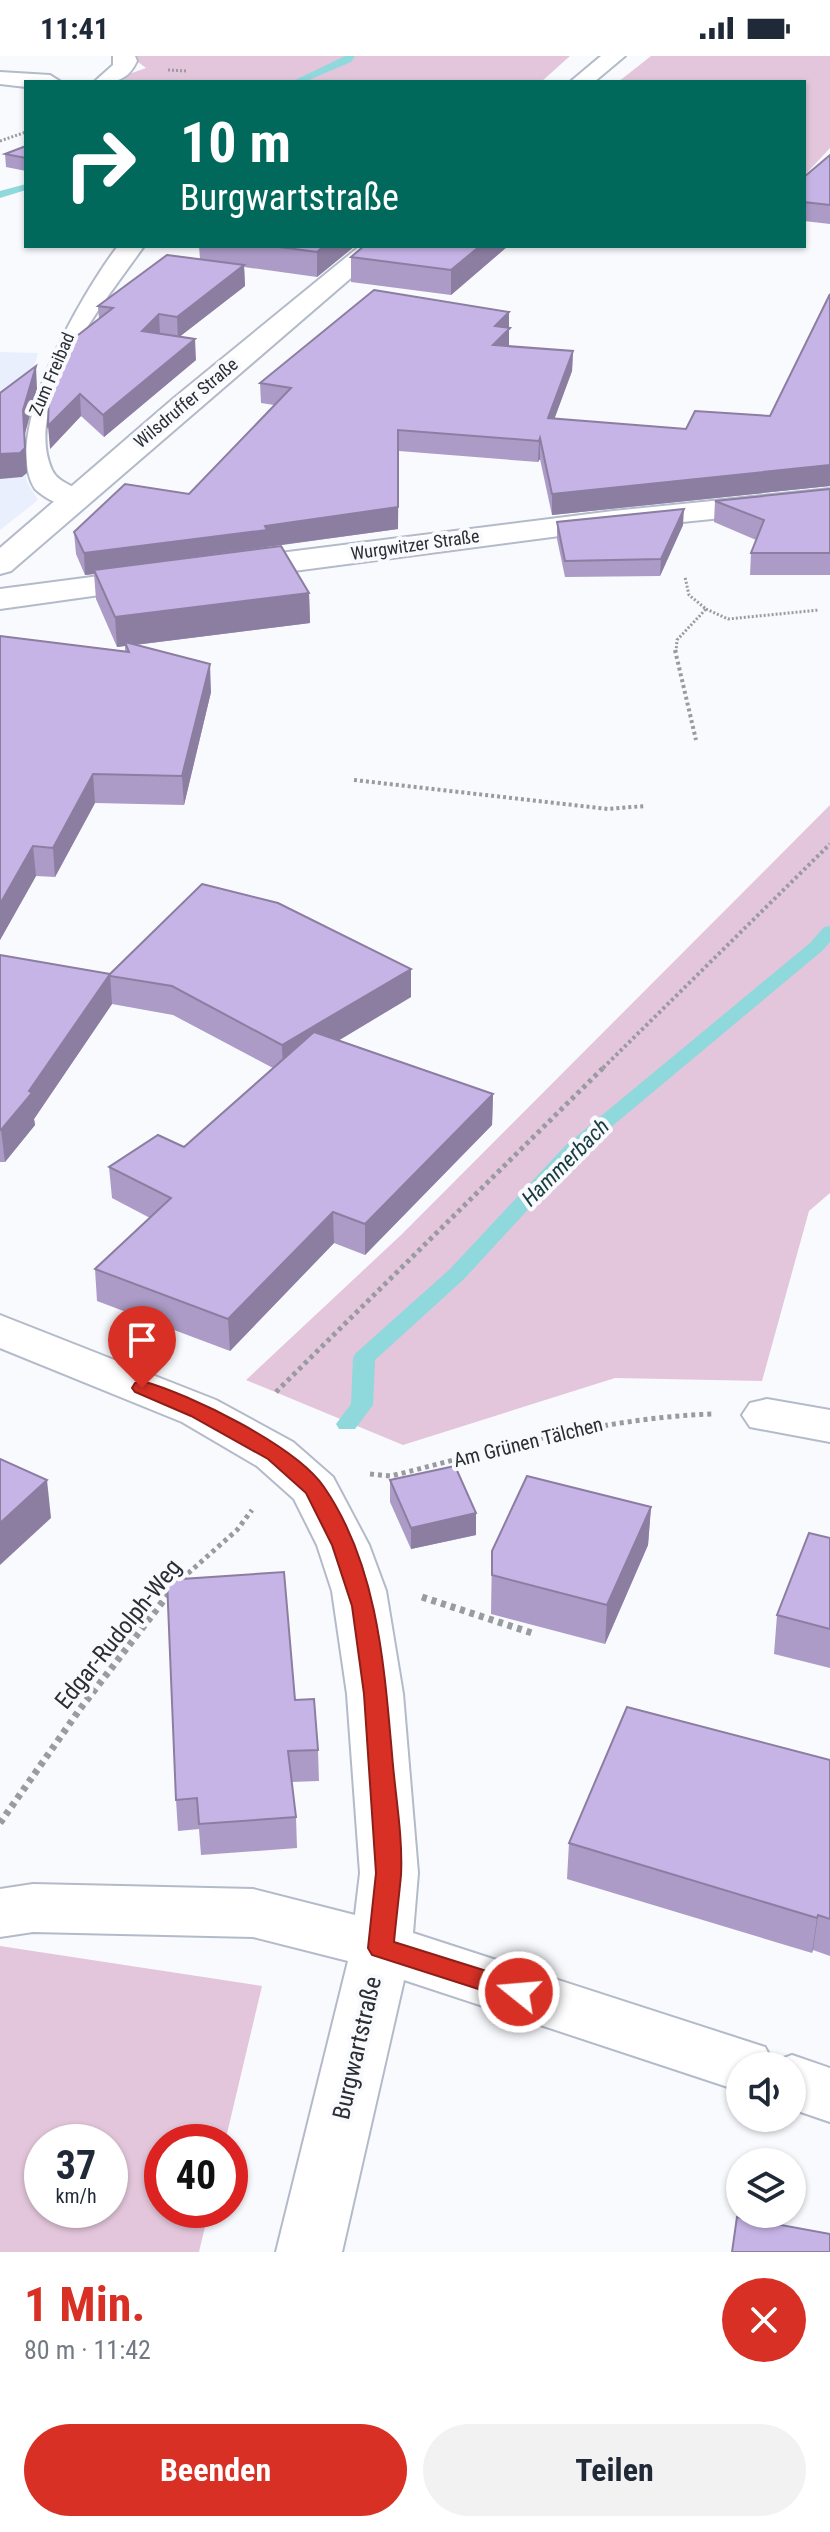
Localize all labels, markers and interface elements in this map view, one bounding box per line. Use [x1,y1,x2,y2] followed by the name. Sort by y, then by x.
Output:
[40,11,109,46] text: 11:41
[180,110,291,176] text: 10 m
[48,112,152,216] icon: right
[180,177,399,219] text: Burgwartstraße
[25,329,78,419] street label: Zum Freibad
[130,353,242,452] street label: Wilsdruffer Straße
[349,525,481,564] street label: Wurgwitzer Straße
[517,1114,614,1211] water label: Hammerbach
[108,1306,176,1388] pin
[120,1318,164,1362] icon: arrive
[451,1412,605,1472] street label: Am Grünen Tälchen
[49,1554,187,1714] street label: Edgar-Rudolph-Weg
[477,1950,561,2034] position arrow
[327,1974,387,2122] street label: Burgwartstraße
[726,2052,806,2228] map controls
[726,2052,806,2132] button: sound
[144,2124,248,2228] speed limit sign: 40
[56,2142,96,2189] text: 37
[726,2148,806,2228] button: layers
[55,2184,97,2208] text: km/h
[24,2276,145,2333] text: 1 Min.
[722,2278,806,2362] button: close
[24,2335,151,2365] text: 80 m · 11:42
[24,2424,407,2516] button: Beenden
[423,2424,806,2516] button: Teilen

